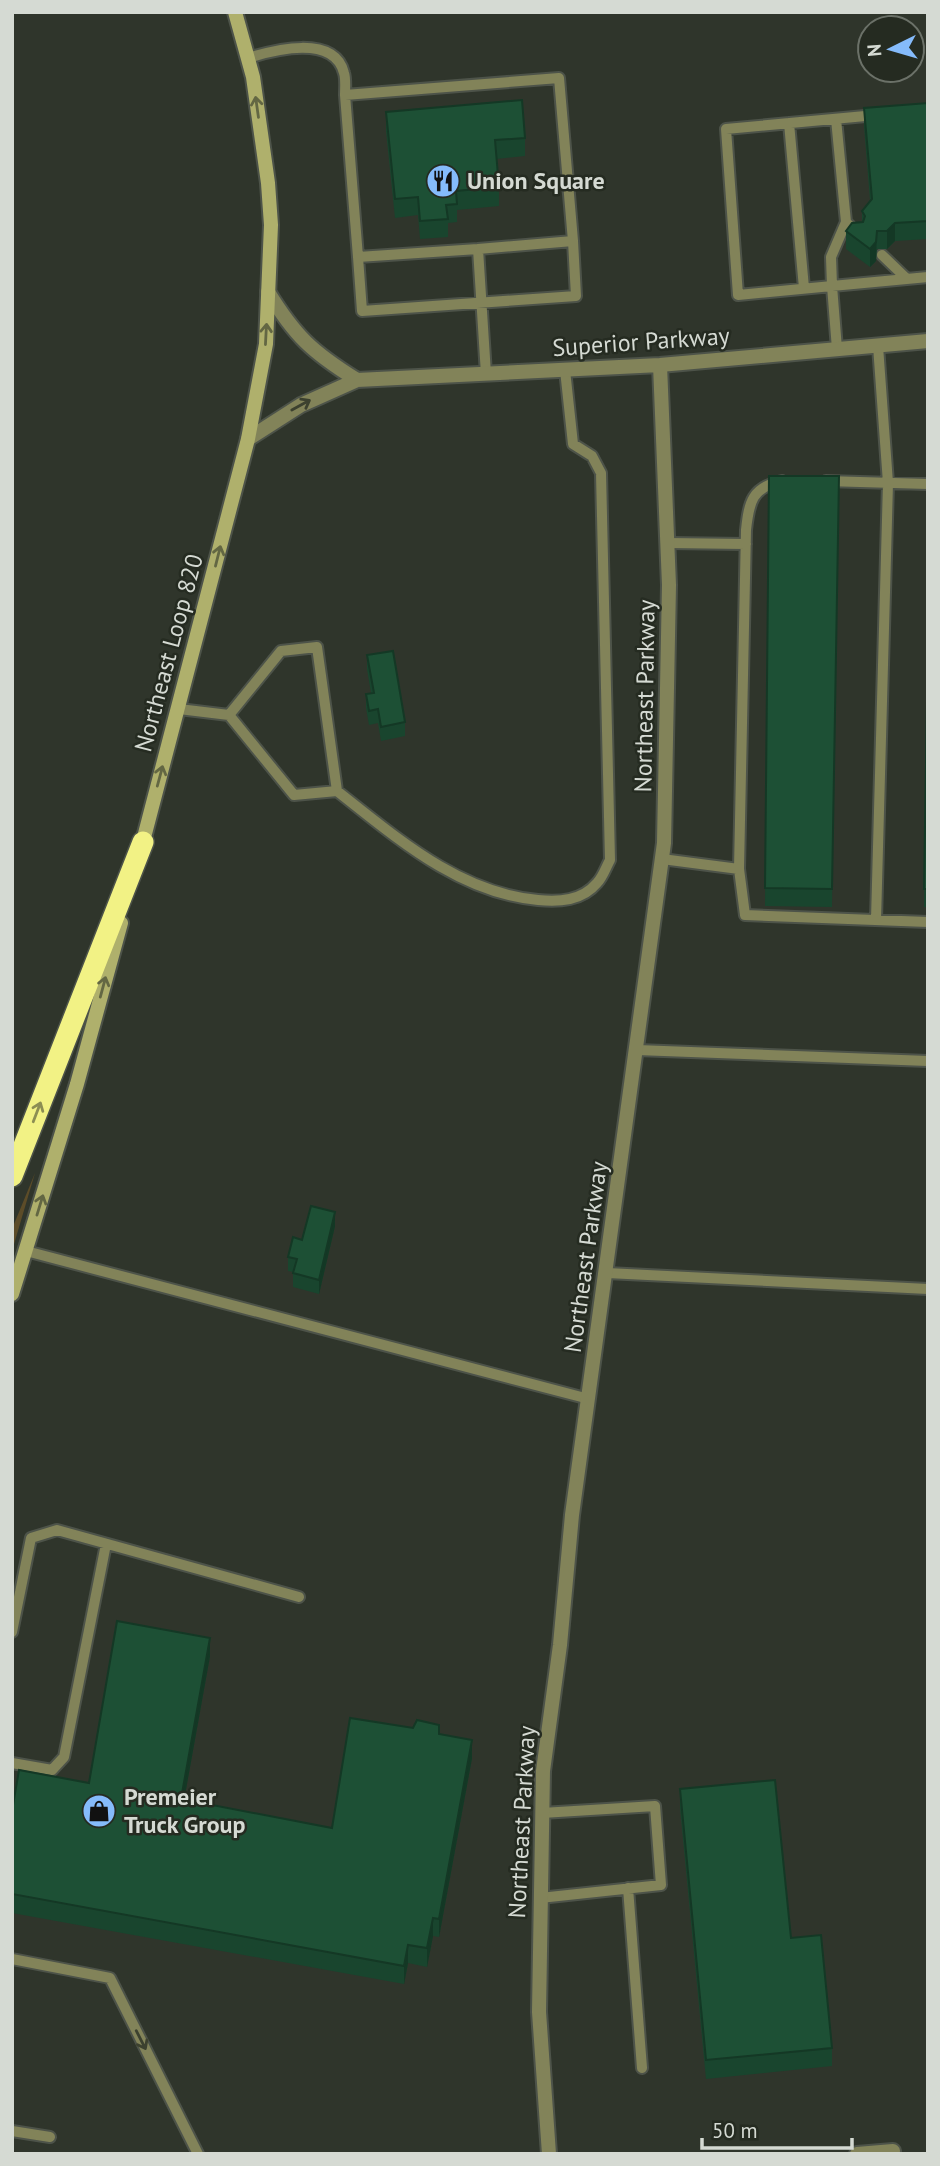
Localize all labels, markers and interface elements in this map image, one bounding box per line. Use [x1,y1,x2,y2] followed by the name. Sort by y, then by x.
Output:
[856,14,926,84] north arrow
[862,43,887,58] text: N
[250,96,263,119] one-way arrow
[424,162,462,200] restaurant icon: Union Square
[467,165,605,196] place label: Union Square
[551,320,731,363] street label: Superior Parkway
[260,322,273,345] one-way arrow
[290,398,310,412] one-way arrow
[212,545,225,568] one-way arrow
[127,551,210,755] street label: Northeast Loop 820
[627,599,662,793] street label: Northeast Parkway
[155,765,168,787] one-way arrow
[97,976,110,998] one-way arrow
[31,1102,44,1124] one-way arrow
[557,1159,614,1355] street label: Northeast Parkway
[34,1194,47,1216] one-way arrow
[501,1725,542,1919] street label: Northeast Parkway
[124,1781,246,1840] place label: Premeier Truck Group
[80,1792,118,1830] shop icon: Premeier Truck Group
[134,2029,148,2050] one-way arrow
[702,2106,852,2150] scale bar
[712,2117,758,2144] text: 50 m

